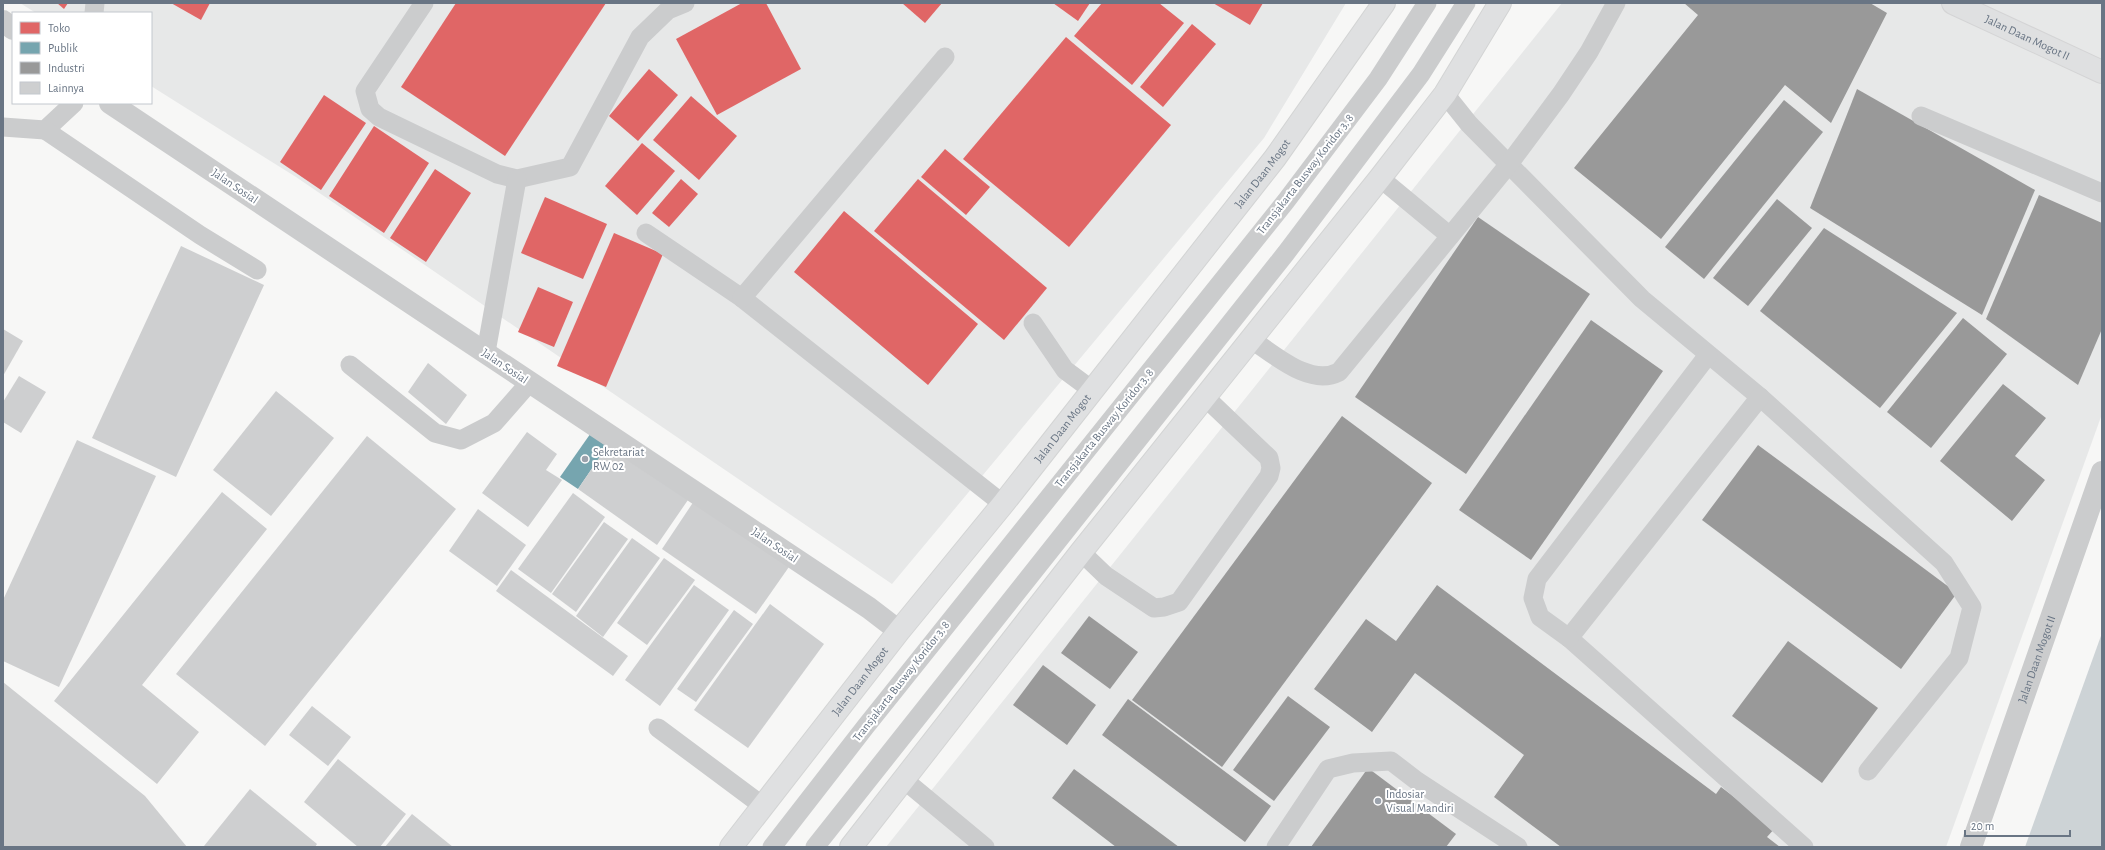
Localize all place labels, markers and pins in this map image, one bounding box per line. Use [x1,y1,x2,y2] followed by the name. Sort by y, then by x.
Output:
[593,446,644,472] place label: Sekretariat RW 02
[580,454,590,464] marker: Sekretariat RW 02
[1386,788,1454,814] place label: Indosiar Visual Mandiri
[1373,796,1383,806] marker: Indosiar Visual Mandiri

